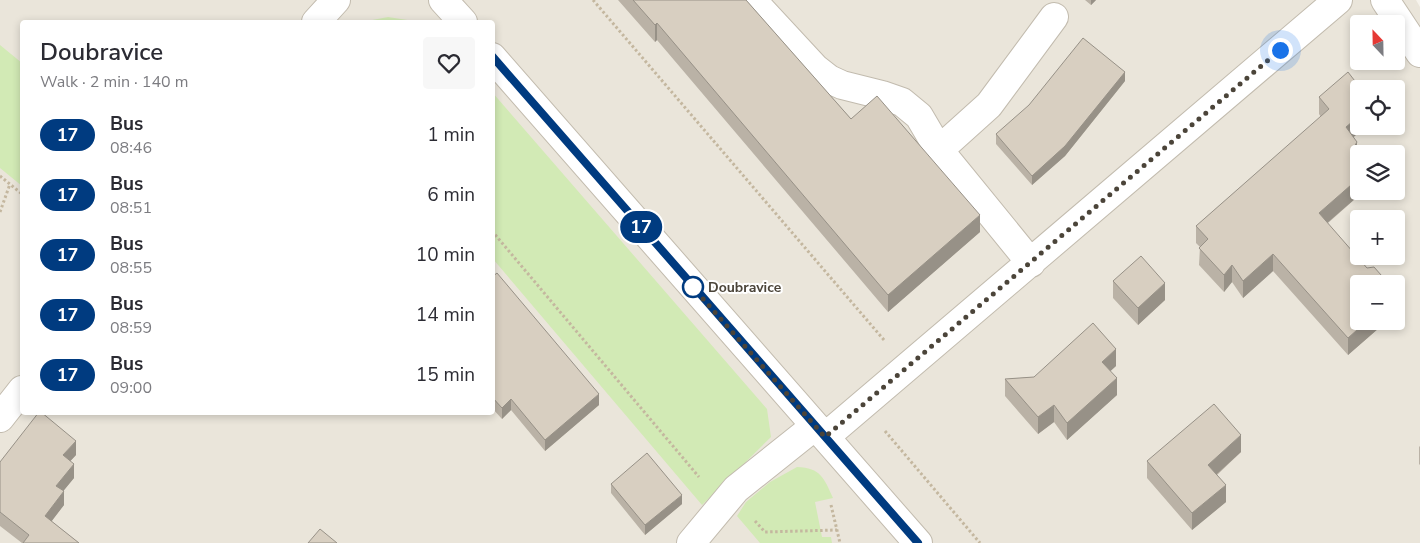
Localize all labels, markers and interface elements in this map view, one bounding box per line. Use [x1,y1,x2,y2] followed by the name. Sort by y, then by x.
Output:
[1350,15,1405,70] north arrow
[1350,15,1405,330] map controls
[40,36,163,68] text: Doubravice
[423,37,475,89] button: heart
[1268,38,1293,63] your location
[40,71,188,93] text: Walk · 2 min · 140 m
[1350,80,1405,135] button: locate
[110,111,143,137] text: Bus
[427,122,475,148] text: 1 min
[57,123,78,147] text: 17
[110,137,152,159] text: 08:46
[1350,145,1405,200] button: layers
[110,171,143,197] text: Bus
[427,182,475,208] text: 6 min
[57,183,78,207] text: 17
[110,197,152,219] text: 08:51
[1350,210,1405,265] button: +
[618,211,664,243] line badge: 17
[630,215,652,239] text: 17
[110,231,143,257] text: Bus
[416,242,475,268] text: 10 min
[57,243,78,267] text: 17
[110,257,152,279] text: 08:55
[1350,275,1405,330] button: −
[682,276,704,298] marker: Doubravice
[708,278,782,297] place label: Doubravice
[110,291,143,317] text: Bus
[416,302,475,328] text: 14 min
[57,303,78,327] text: 17
[110,317,152,339] text: 08:59
[110,351,143,377] text: Bus
[416,362,475,388] text: 15 min
[57,363,78,387] text: 17
[110,377,152,399] text: 09:00

